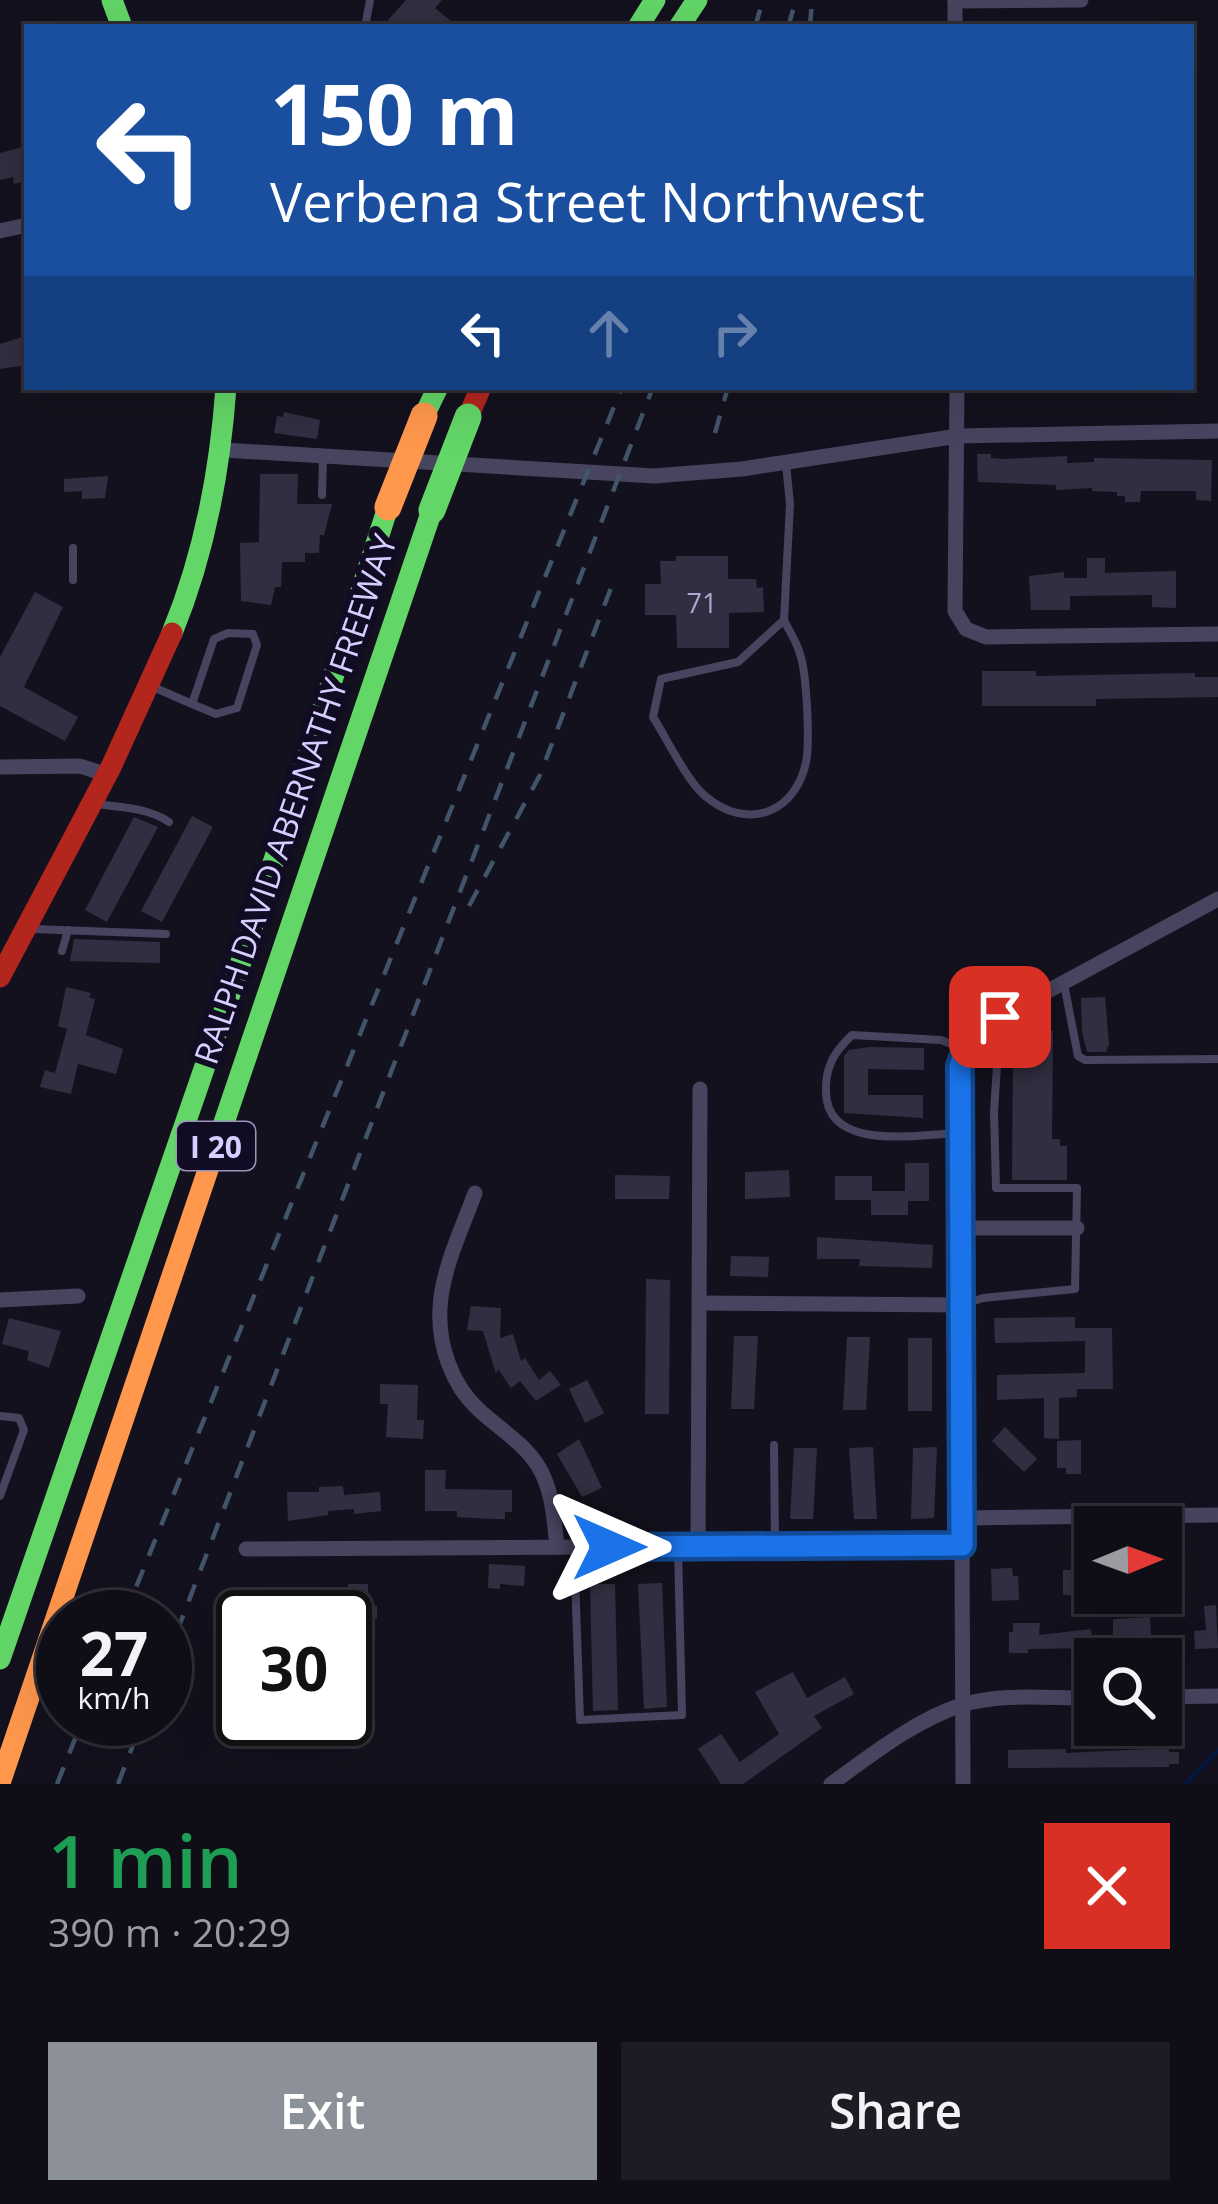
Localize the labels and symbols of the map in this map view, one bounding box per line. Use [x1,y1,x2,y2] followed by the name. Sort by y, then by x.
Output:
[183,528,407,1070] street label: RALPH DAVID ABERNATHY FREEWAY
[687,584,717,621] house number: 71
[949,966,1051,1068] pin
[177,1122,255,1170] road number: I 20
[546,1484,672,1610] position arrow
[1074,1506,1182,1614] north arrow
[216,1590,372,1746] speed limit sign: 30

